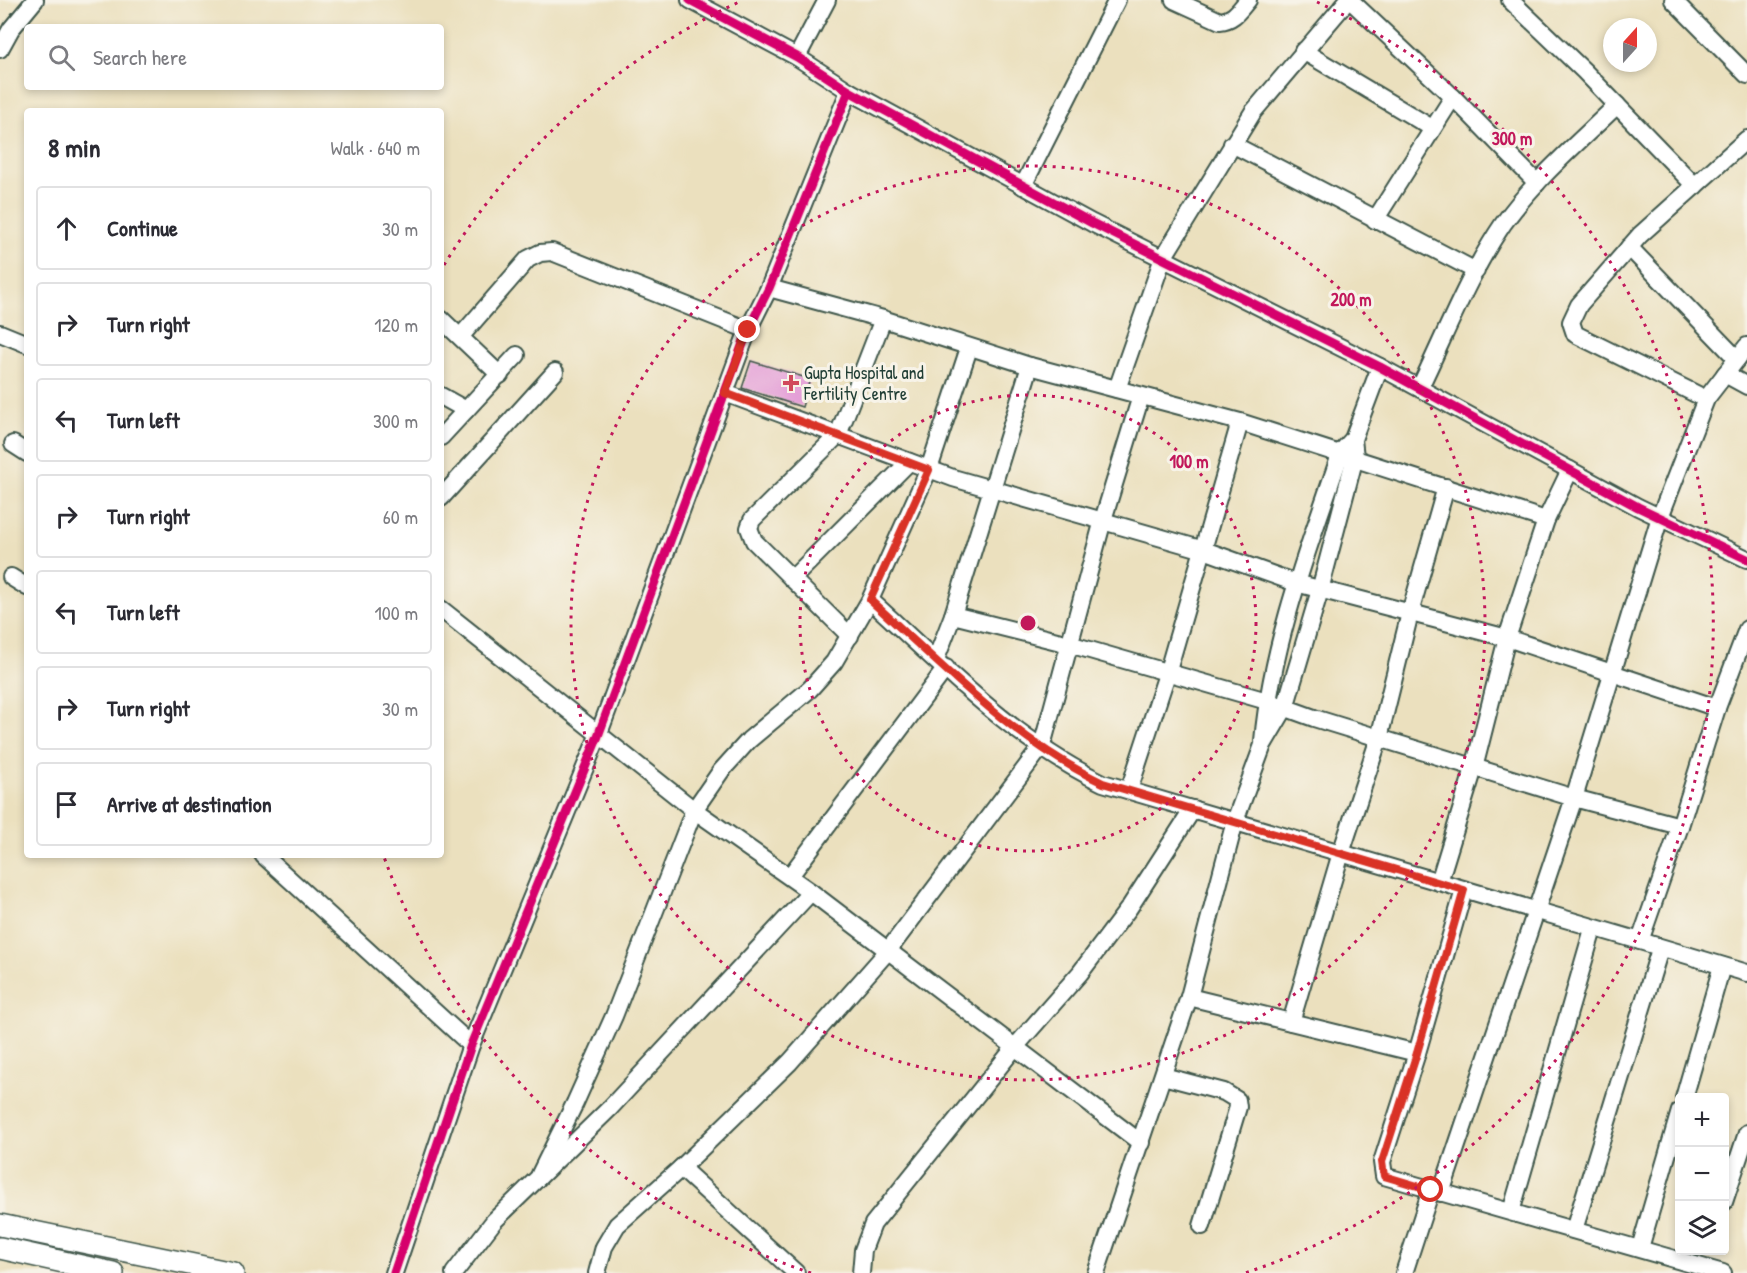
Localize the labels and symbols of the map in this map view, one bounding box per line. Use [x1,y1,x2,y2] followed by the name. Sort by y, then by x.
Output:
[1603,18,1657,72] north arrow
[1492,126,1532,151] text: 300 m
[1331,287,1371,312] text: 200 m
[734,316,760,342] route end
[803,360,924,406] place label: Gupta Hospital and Fertility Centre
[782,374,800,392] marker: Gupta Hospital and Fertility Centre
[1169,449,1209,474] text: 100 m
[1018,613,1038,633] centre of rings
[1417,1176,1443,1202] route start

